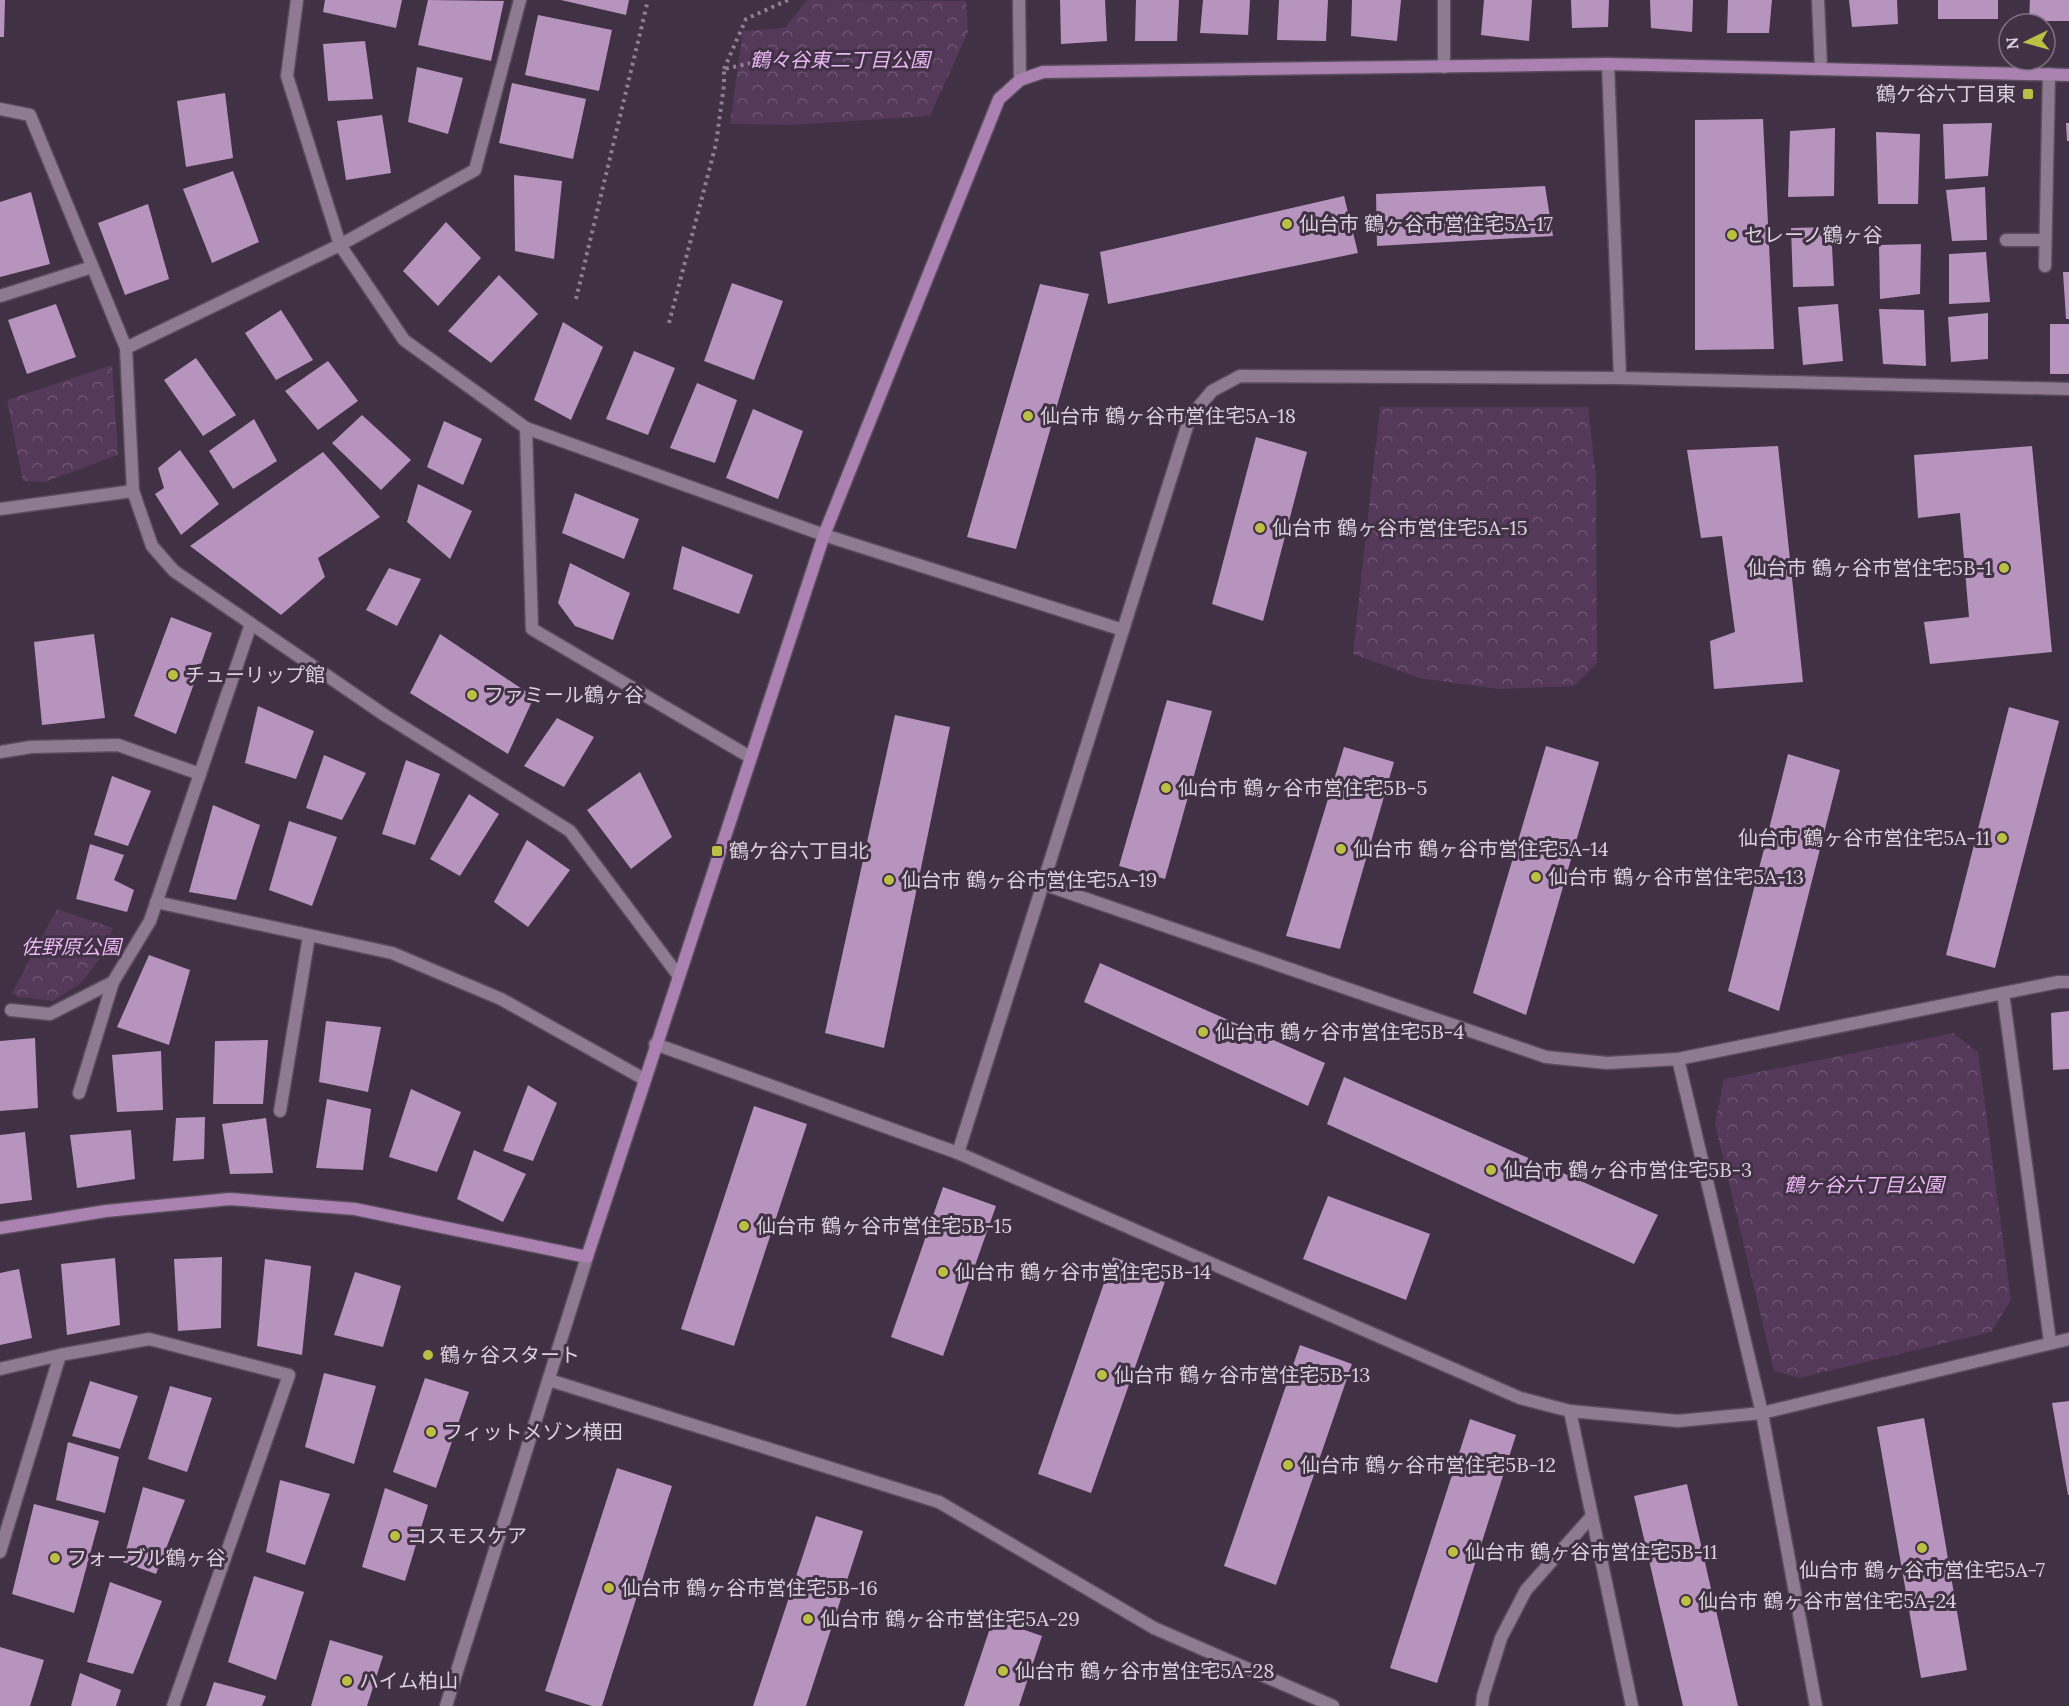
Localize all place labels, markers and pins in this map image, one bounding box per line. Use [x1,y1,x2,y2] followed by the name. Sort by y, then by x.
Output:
[1876,81,2016,106] place label: 鶴ケ谷六丁目東
[2021,87,2035,101] marker: 鶴ケ谷六丁目東
[1299,211,1553,236] place label: 仙台市 鶴ヶ谷市営住宅5A-17
[1280,217,1294,231] marker: 仙台市 鶴ヶ谷市営住宅5A-17
[1744,222,1883,247] place label: セレーノ鶴ヶ谷
[1725,228,1739,242] marker: セレーノ鶴ヶ谷
[1040,403,1296,428] place label: 仙台市 鶴ヶ谷市営住宅5A-18
[1021,409,1035,423] marker: 仙台市 鶴ヶ谷市営住宅5A-18
[1272,515,1528,540] place label: 仙台市 鶴ヶ谷市営住宅5A-15
[1253,521,1267,535] marker: 仙台市 鶴ヶ谷市営住宅5A-15
[1747,555,1992,580] place label: 仙台市 鶴ヶ谷市営住宅5B-1
[1997,561,2011,575] marker: 仙台市 鶴ヶ谷市営住宅5B-1
[185,662,325,687] place label: チューリップ館
[166,668,180,682] marker: チューリップ館
[484,682,644,707] place label: ファミール鶴ヶ谷
[465,688,479,702] marker: ファミール鶴ヶ谷
[1178,775,1427,800] place label: 仙台市 鶴ヶ谷市営住宅5B-5
[1159,781,1173,795] marker: 仙台市 鶴ヶ谷市営住宅5B-5
[1738,825,1990,850] place label: 仙台市 鶴ヶ谷市営住宅5A-11
[1995,831,2009,845] marker: 仙台市 鶴ヶ谷市営住宅5A-11
[1353,836,1609,861] place label: 仙台市 鶴ヶ谷市営住宅5A-14
[729,838,869,863] place label: 鶴ケ谷六丁目北
[1334,842,1348,856] marker: 仙台市 鶴ヶ谷市営住宅5A-14
[710,844,724,858] marker: 鶴ケ谷六丁目北
[1548,864,1804,889] place label: 仙台市 鶴ヶ谷市営住宅5A-13
[901,867,1157,892] place label: 仙台市 鶴ヶ谷市営住宅5A-19
[1529,870,1543,884] marker: 仙台市 鶴ヶ谷市営住宅5A-13
[882,873,896,887] marker: 仙台市 鶴ヶ谷市営住宅5A-19
[1215,1019,1464,1044] place label: 仙台市 鶴ヶ谷市営住宅5B-4
[1196,1025,1210,1039] marker: 仙台市 鶴ヶ谷市営住宅5B-4
[1503,1157,1752,1182] place label: 仙台市 鶴ヶ谷市営住宅5B-3
[1484,1163,1498,1177] marker: 仙台市 鶴ヶ谷市営住宅5B-3
[756,1213,1012,1238] place label: 仙台市 鶴ヶ谷市営住宅5B-15
[737,1219,751,1233] marker: 仙台市 鶴ヶ谷市営住宅5B-15
[955,1259,1211,1284] place label: 仙台市 鶴ヶ谷市営住宅5B-14
[936,1265,950,1279] marker: 仙台市 鶴ヶ谷市営住宅5B-14
[440,1342,580,1367] place label: 鶴ヶ谷スタート
[421,1348,435,1362] marker: 鶴ヶ谷スタート
[1114,1362,1370,1387] place label: 仙台市 鶴ヶ谷市営住宅5B-13
[1095,1368,1109,1382] marker: 仙台市 鶴ヶ谷市営住宅5B-13
[443,1419,623,1444] place label: フィットメゾン横田
[424,1425,438,1439] marker: フィットメゾン横田
[1300,1452,1556,1477] place label: 仙台市 鶴ヶ谷市営住宅5B-12
[1281,1458,1295,1472] marker: 仙台市 鶴ヶ谷市営住宅5B-12
[407,1523,527,1548] place label: コスモスケア
[388,1529,402,1543] marker: コスモスケア
[1465,1539,1717,1564] place label: 仙台市 鶴ヶ谷市営住宅5B-11
[1915,1541,1929,1555] marker: 仙台市 鶴ヶ谷市営住宅5A-7
[67,1545,226,1570] place label: フォーブル鶴ヶ谷
[1446,1545,1460,1559] marker: 仙台市 鶴ヶ谷市営住宅5B-11
[48,1551,62,1565] marker: フォーブル鶴ヶ谷
[1799,1557,2045,1582] place label: 仙台市 鶴ヶ谷市営住宅5A-7
[621,1575,878,1600] place label: 仙台市 鶴ヶ谷市営住宅5B-16
[602,1581,616,1595] marker: 仙台市 鶴ヶ谷市営住宅5B-16
[1698,1588,1957,1613] place label: 仙台市 鶴ヶ谷市営住宅5A-24
[1679,1594,1693,1608] marker: 仙台市 鶴ヶ谷市営住宅5A-24
[820,1606,1080,1631] place label: 仙台市 鶴ヶ谷市営住宅5A-29
[801,1612,815,1626] marker: 仙台市 鶴ヶ谷市営住宅5A-29
[1015,1658,1274,1683] place label: 仙台市 鶴ヶ谷市営住宅5A-28
[996,1664,1010,1678] marker: 仙台市 鶴ヶ谷市営住宅5A-28
[359,1668,458,1693] place label: ハイム柏山
[340,1674,354,1688] marker: ハイム柏山

